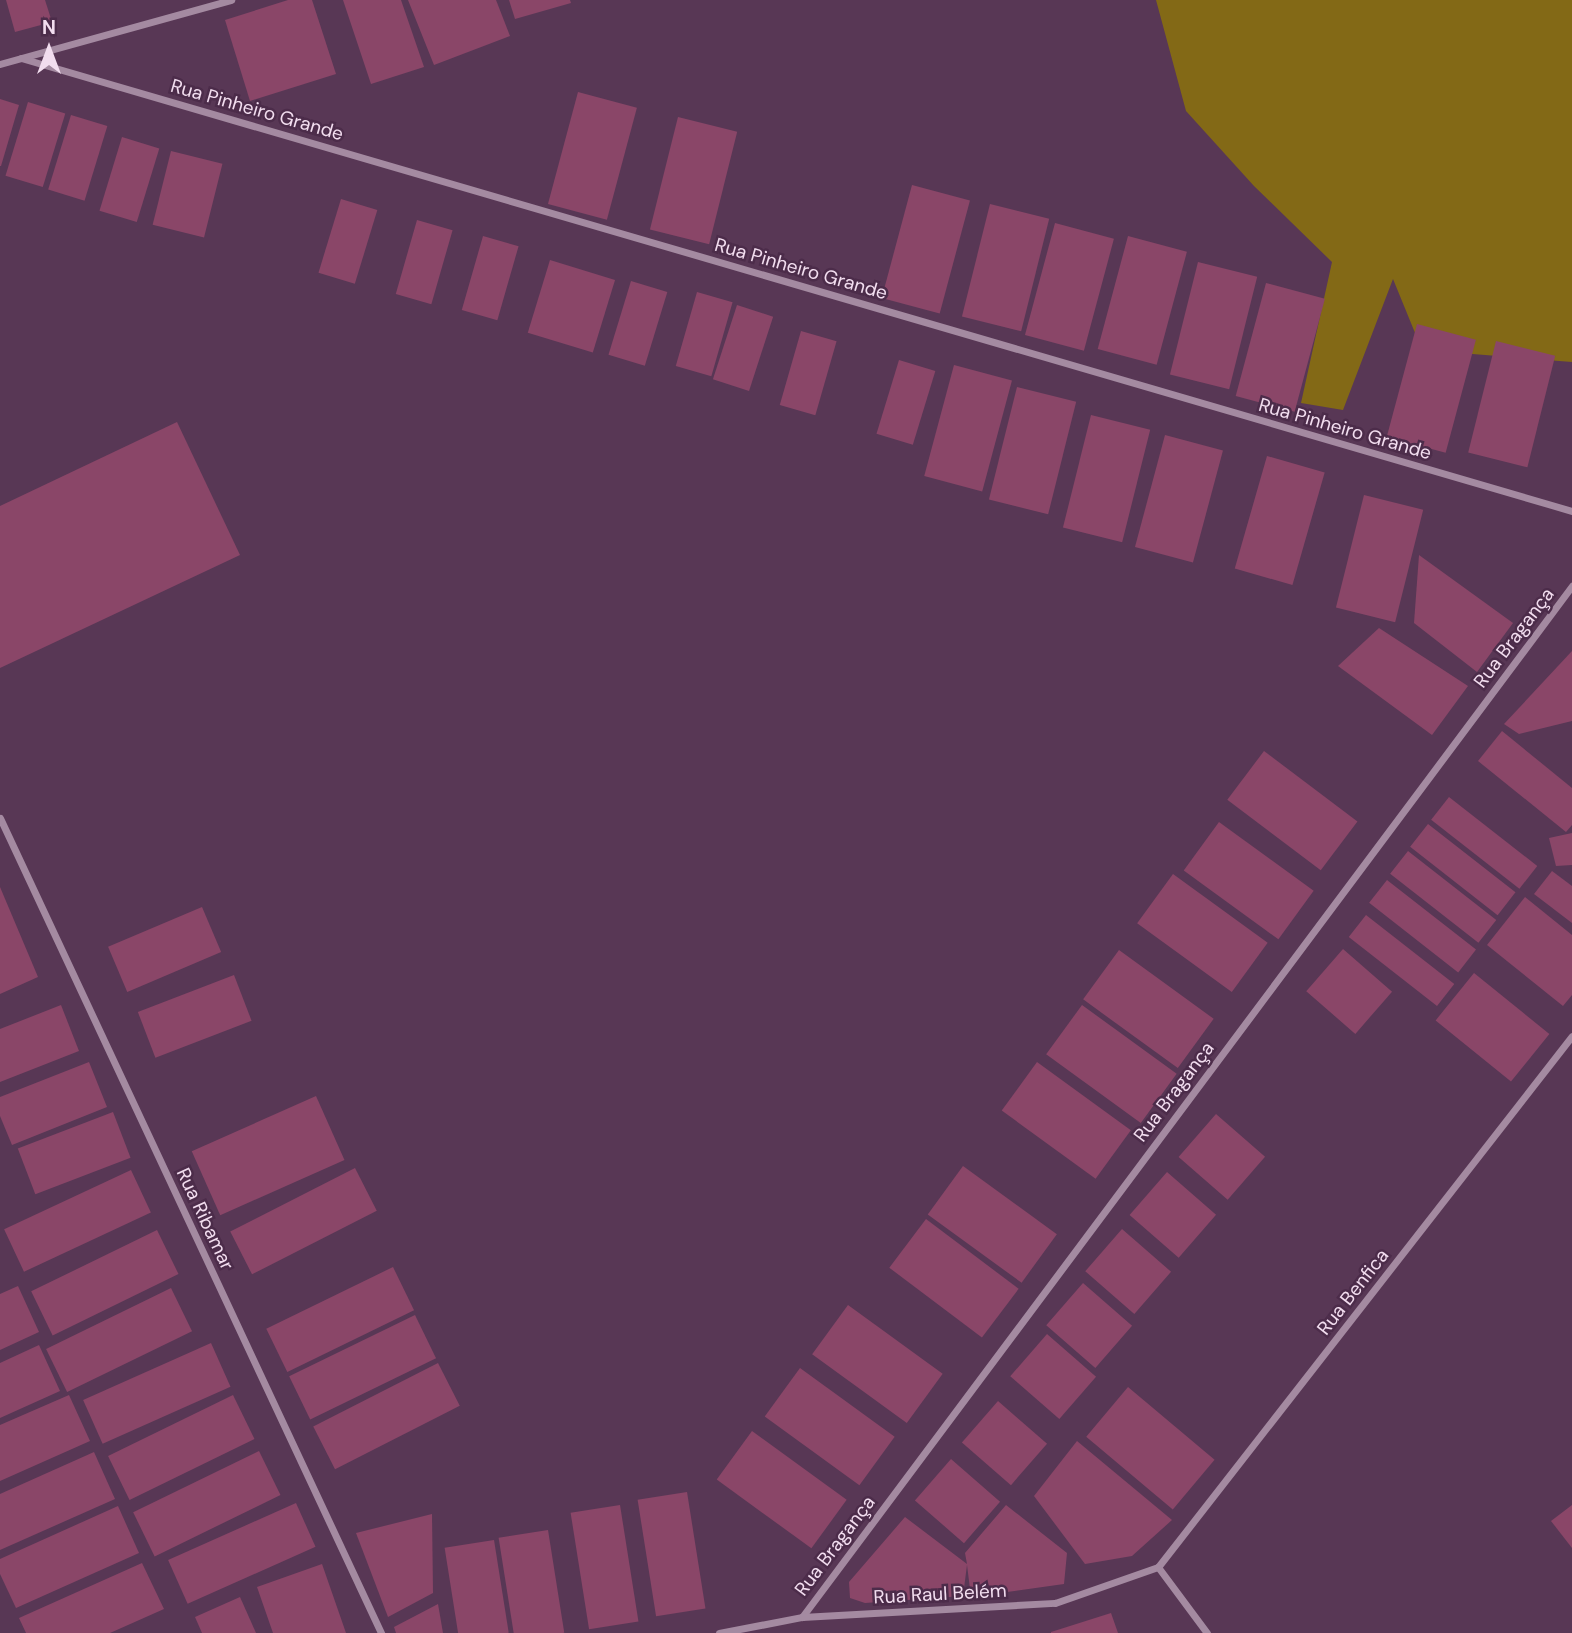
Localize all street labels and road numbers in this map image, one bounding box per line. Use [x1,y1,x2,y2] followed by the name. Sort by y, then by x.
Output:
[168,74,346,146] street label: Rua Pinheiro Grande
[712,233,890,305] street label: Rua Pinheiro Grande
[1256,393,1434,465] street label: Rua Pinheiro Grande
[1469,583,1559,693] street label: Rua Bragança
[1129,1037,1219,1147] street label: Rua Bragança
[171,1164,239,1274] street label: Rua Ribamar
[1312,1245,1394,1339] street label: Rua Benfica
[790,1491,880,1601] street label: Rua Bragança
[873,1579,1007,1609] street label: Rua Raul Belém

